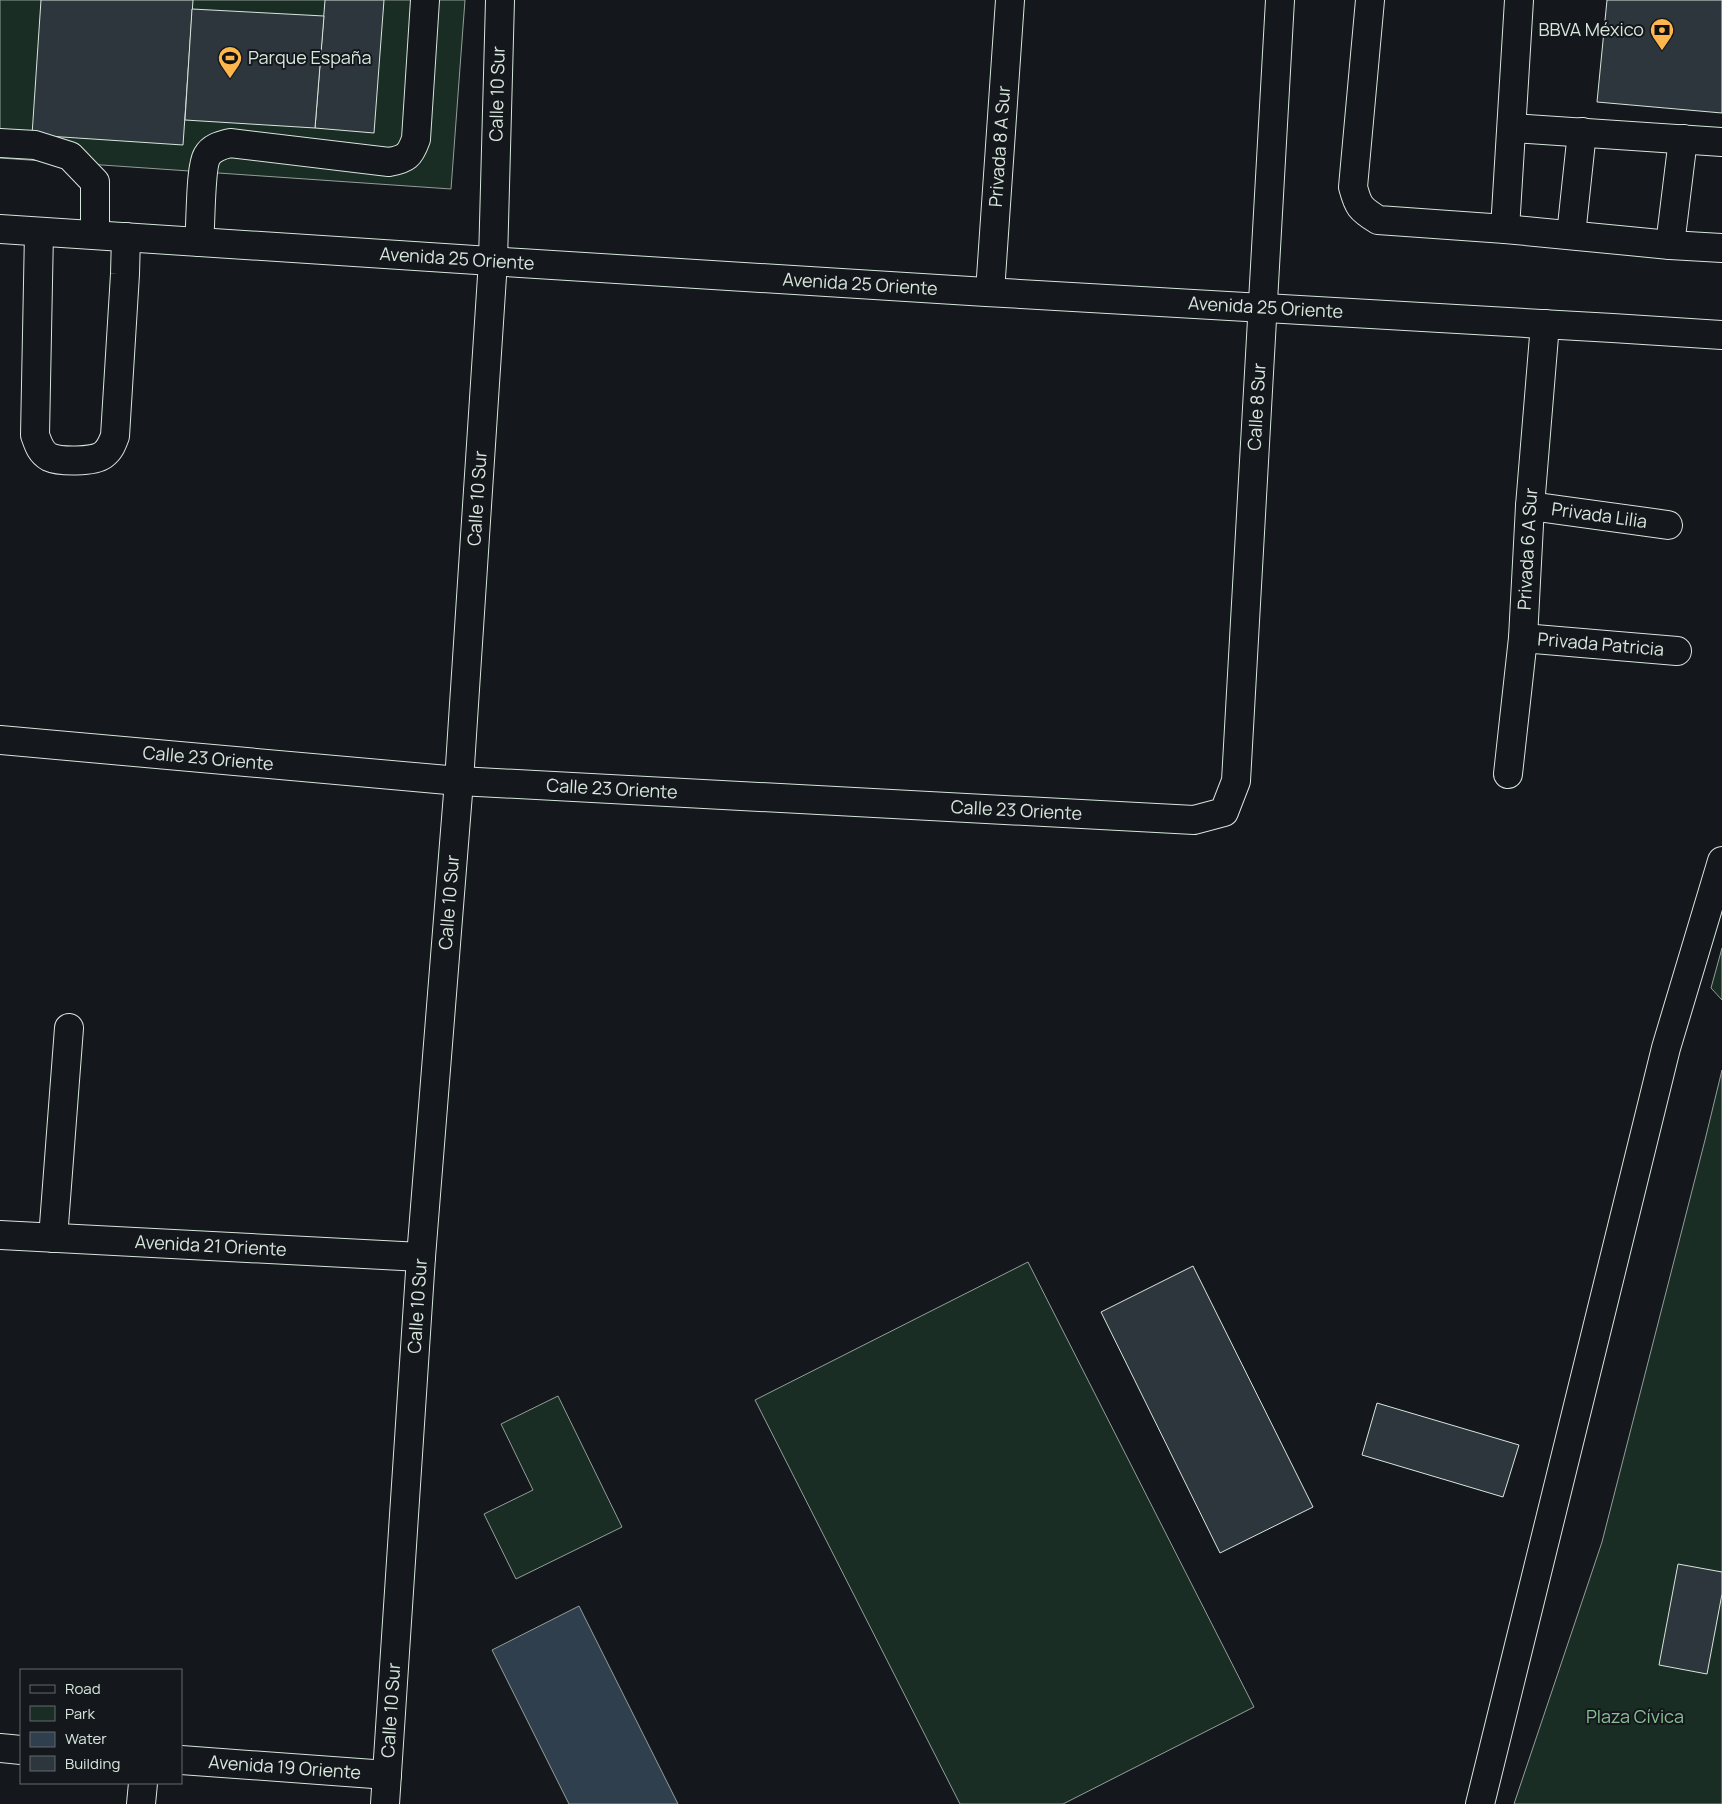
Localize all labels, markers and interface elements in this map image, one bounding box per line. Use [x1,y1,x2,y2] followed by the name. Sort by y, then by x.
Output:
[1539,17,1644,41] place label: BBVA México
[1649,17,1675,51] bank icon: BBVA México
[217,45,243,79] sports icon: Parque España
[248,45,371,69] place label: Parque España
[483,45,510,142] street label: Calle 10 Sur
[983,84,1015,208] street label: Privada 8 A Sur
[379,241,535,275] street label: Avenida 25 Oriente
[782,267,938,300] street label: Avenida 25 Oriente
[1188,290,1344,323] street label: Avenida 25 Oriente
[1242,362,1271,451] street label: Calle 8 Sur
[461,449,492,547] street label: Calle 10 Sur
[1511,486,1543,611] street label: Privada 6 A Sur
[1550,496,1649,533] street label: Privada Lilia
[1537,626,1665,661] street label: Privada Patricia
[142,740,275,775] street label: Calle 23 Oriente
[546,773,678,804] street label: Calle 23 Oriente
[950,794,1083,825] street label: Calle 23 Oriente
[433,853,464,951] street label: Calle 10 Sur
[134,1229,287,1261] street label: Avenida 21 Oriente
[402,1257,432,1354] street label: Calle 10 Sur
[375,1661,405,1759] street label: Calle 10 Sur
[20,1669,182,1784] legend
[65,1678,101,1699] text: Road
[65,1703,95,1724] text: Park
[1586,1704,1684,1728] park label: Plaza Cívica
[65,1728,107,1749] text: Water
[208,1749,362,1784] street label: Avenida 19 Oriente
[65,1753,120,1774] text: Building

